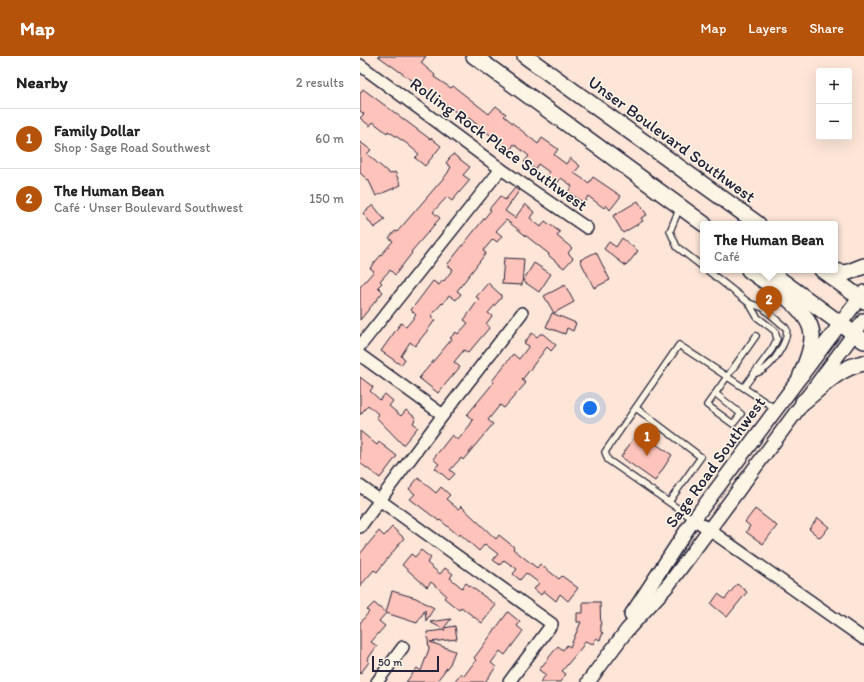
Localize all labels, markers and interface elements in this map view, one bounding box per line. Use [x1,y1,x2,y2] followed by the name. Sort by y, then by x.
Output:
[20,17,55,40] text: Map
[701,20,726,37] text: Map
[748,20,787,37] text: Layers
[809,20,844,37] text: Share
[816,68,852,140] map controls
[816,68,852,104] button: +
[16,72,68,92] text: Nearby
[584,72,760,206] street label: Unser Boulevard Southwest
[407,73,591,215] street label: Rolling Rock Place Southwest
[296,75,344,90] text: 2 results
[816,104,852,140] button: −
[54,122,140,140] text: Family Dollar
[26,131,32,146] text: 1
[315,131,344,146] text: 60 m
[54,140,210,155] text: Shop · Sage Road Southwest
[54,182,164,200] text: The Human Bean
[26,191,32,206] text: 2
[309,191,344,206] text: 150 m
[54,200,243,215] text: Café · Unser Boulevard Southwest
[700,221,838,273] popup
[714,231,824,249] text: The Human Bean
[714,249,740,264] text: Café
[756,286,782,319] pin: 2
[661,393,769,531] street label: Sage Road Southwest
[580,398,600,418] your location
[634,423,660,456] pin: 1
[372,654,439,673] scale bar
[378,656,402,669] text: 50 m

